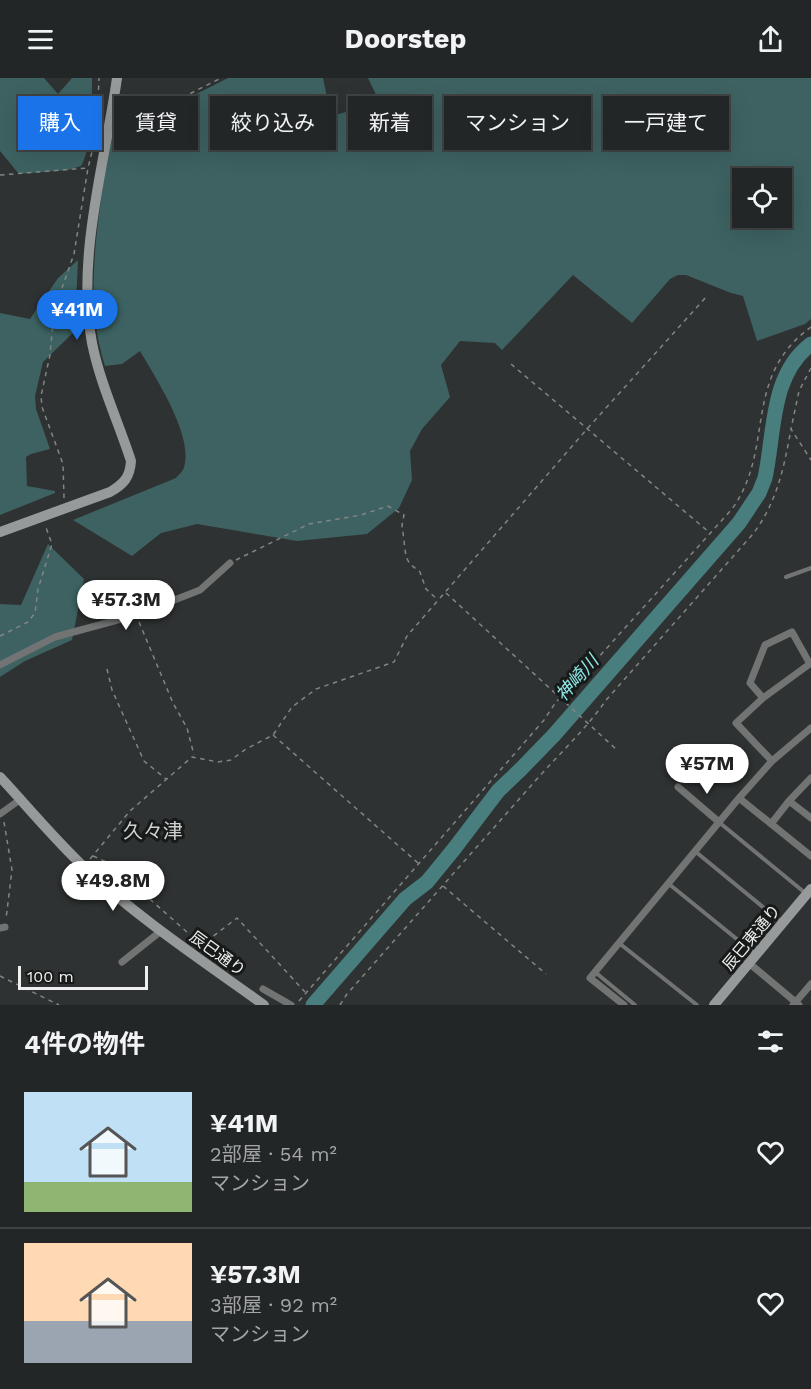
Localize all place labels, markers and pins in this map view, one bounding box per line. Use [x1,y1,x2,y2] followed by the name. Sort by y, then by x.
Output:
[41,290,113,341] pin: ¥41M
[77,580,175,631] pin: ¥57.3M
[671,744,743,795] pin: ¥57M
[64,861,162,912] pin: ¥49.8M

